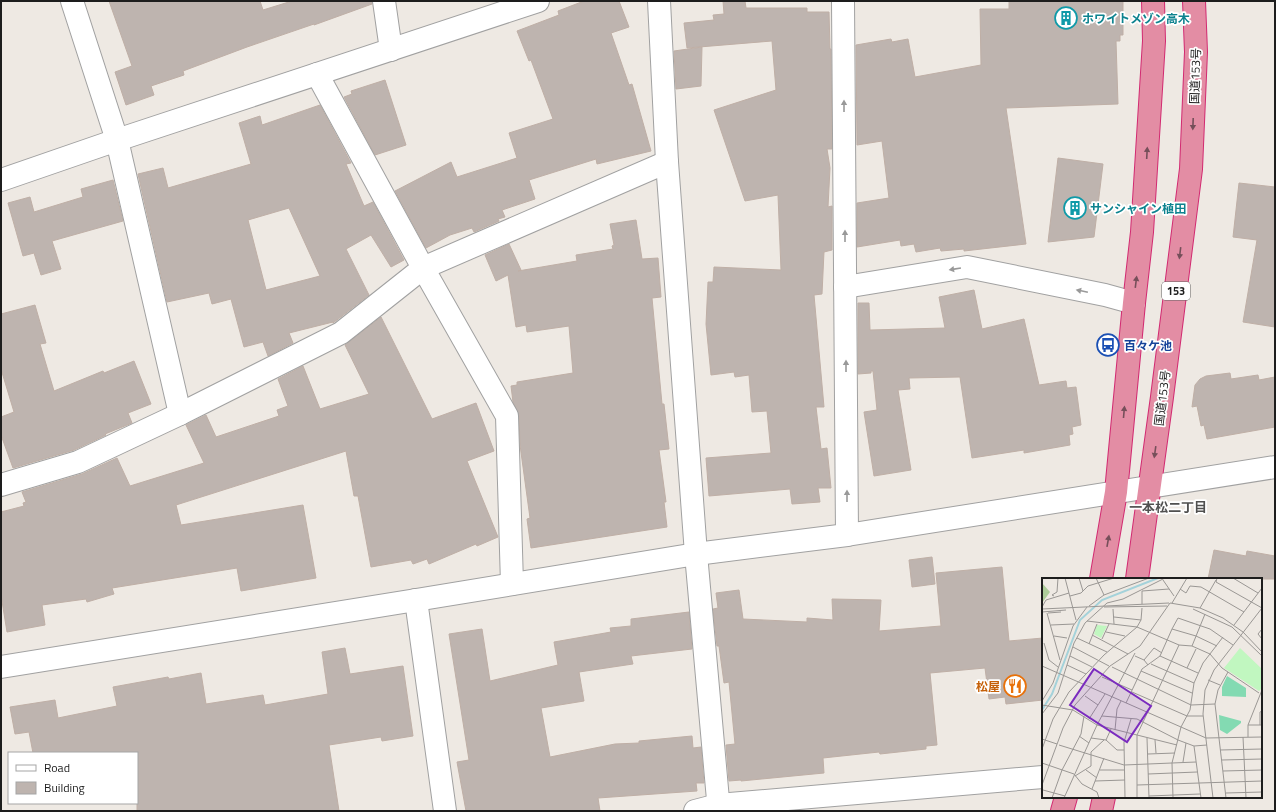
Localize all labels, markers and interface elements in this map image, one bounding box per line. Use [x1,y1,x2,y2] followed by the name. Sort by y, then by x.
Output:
[1053,5,1079,31] building icon: ホワイトメゾン高木
[1082,9,1190,28] place label: ホワイトメゾン高木
[1185,48,1205,104] street label: 国道153号
[841,99,847,112] one-way arrow
[1190,118,1196,131] one-way arrow
[1143,147,1150,159] one-way arrow
[1062,195,1088,221] building icon: サンシャイン植田
[1090,199,1186,218] place label: サンシャイン植田
[842,229,848,242] one-way arrow
[1177,247,1184,259] one-way arrow
[949,266,961,272] one-way arrow
[1133,276,1139,288] one-way arrow
[1162,282,1190,300] road number: 153
[1076,287,1088,293] one-way arrow
[1095,332,1121,358] bus stop icon: 百々ケ池
[1124,336,1172,355] place label: 百々ケ池
[843,359,849,372] one-way arrow
[1149,369,1175,427] street label: 国道153号
[1120,406,1127,418] one-way arrow
[1152,445,1158,458] one-way arrow
[844,489,850,502] one-way arrow
[1129,497,1207,517] district label: 一本松二丁目
[1105,534,1111,547] one-way arrow
[1042,578,1262,798] inset map
[1002,673,1028,699] restaurant icon: 松屋
[976,677,1000,696] place label: 松屋
[8,752,138,804] legend
[44,758,70,777] text: Road
[44,778,85,797] text: Building

